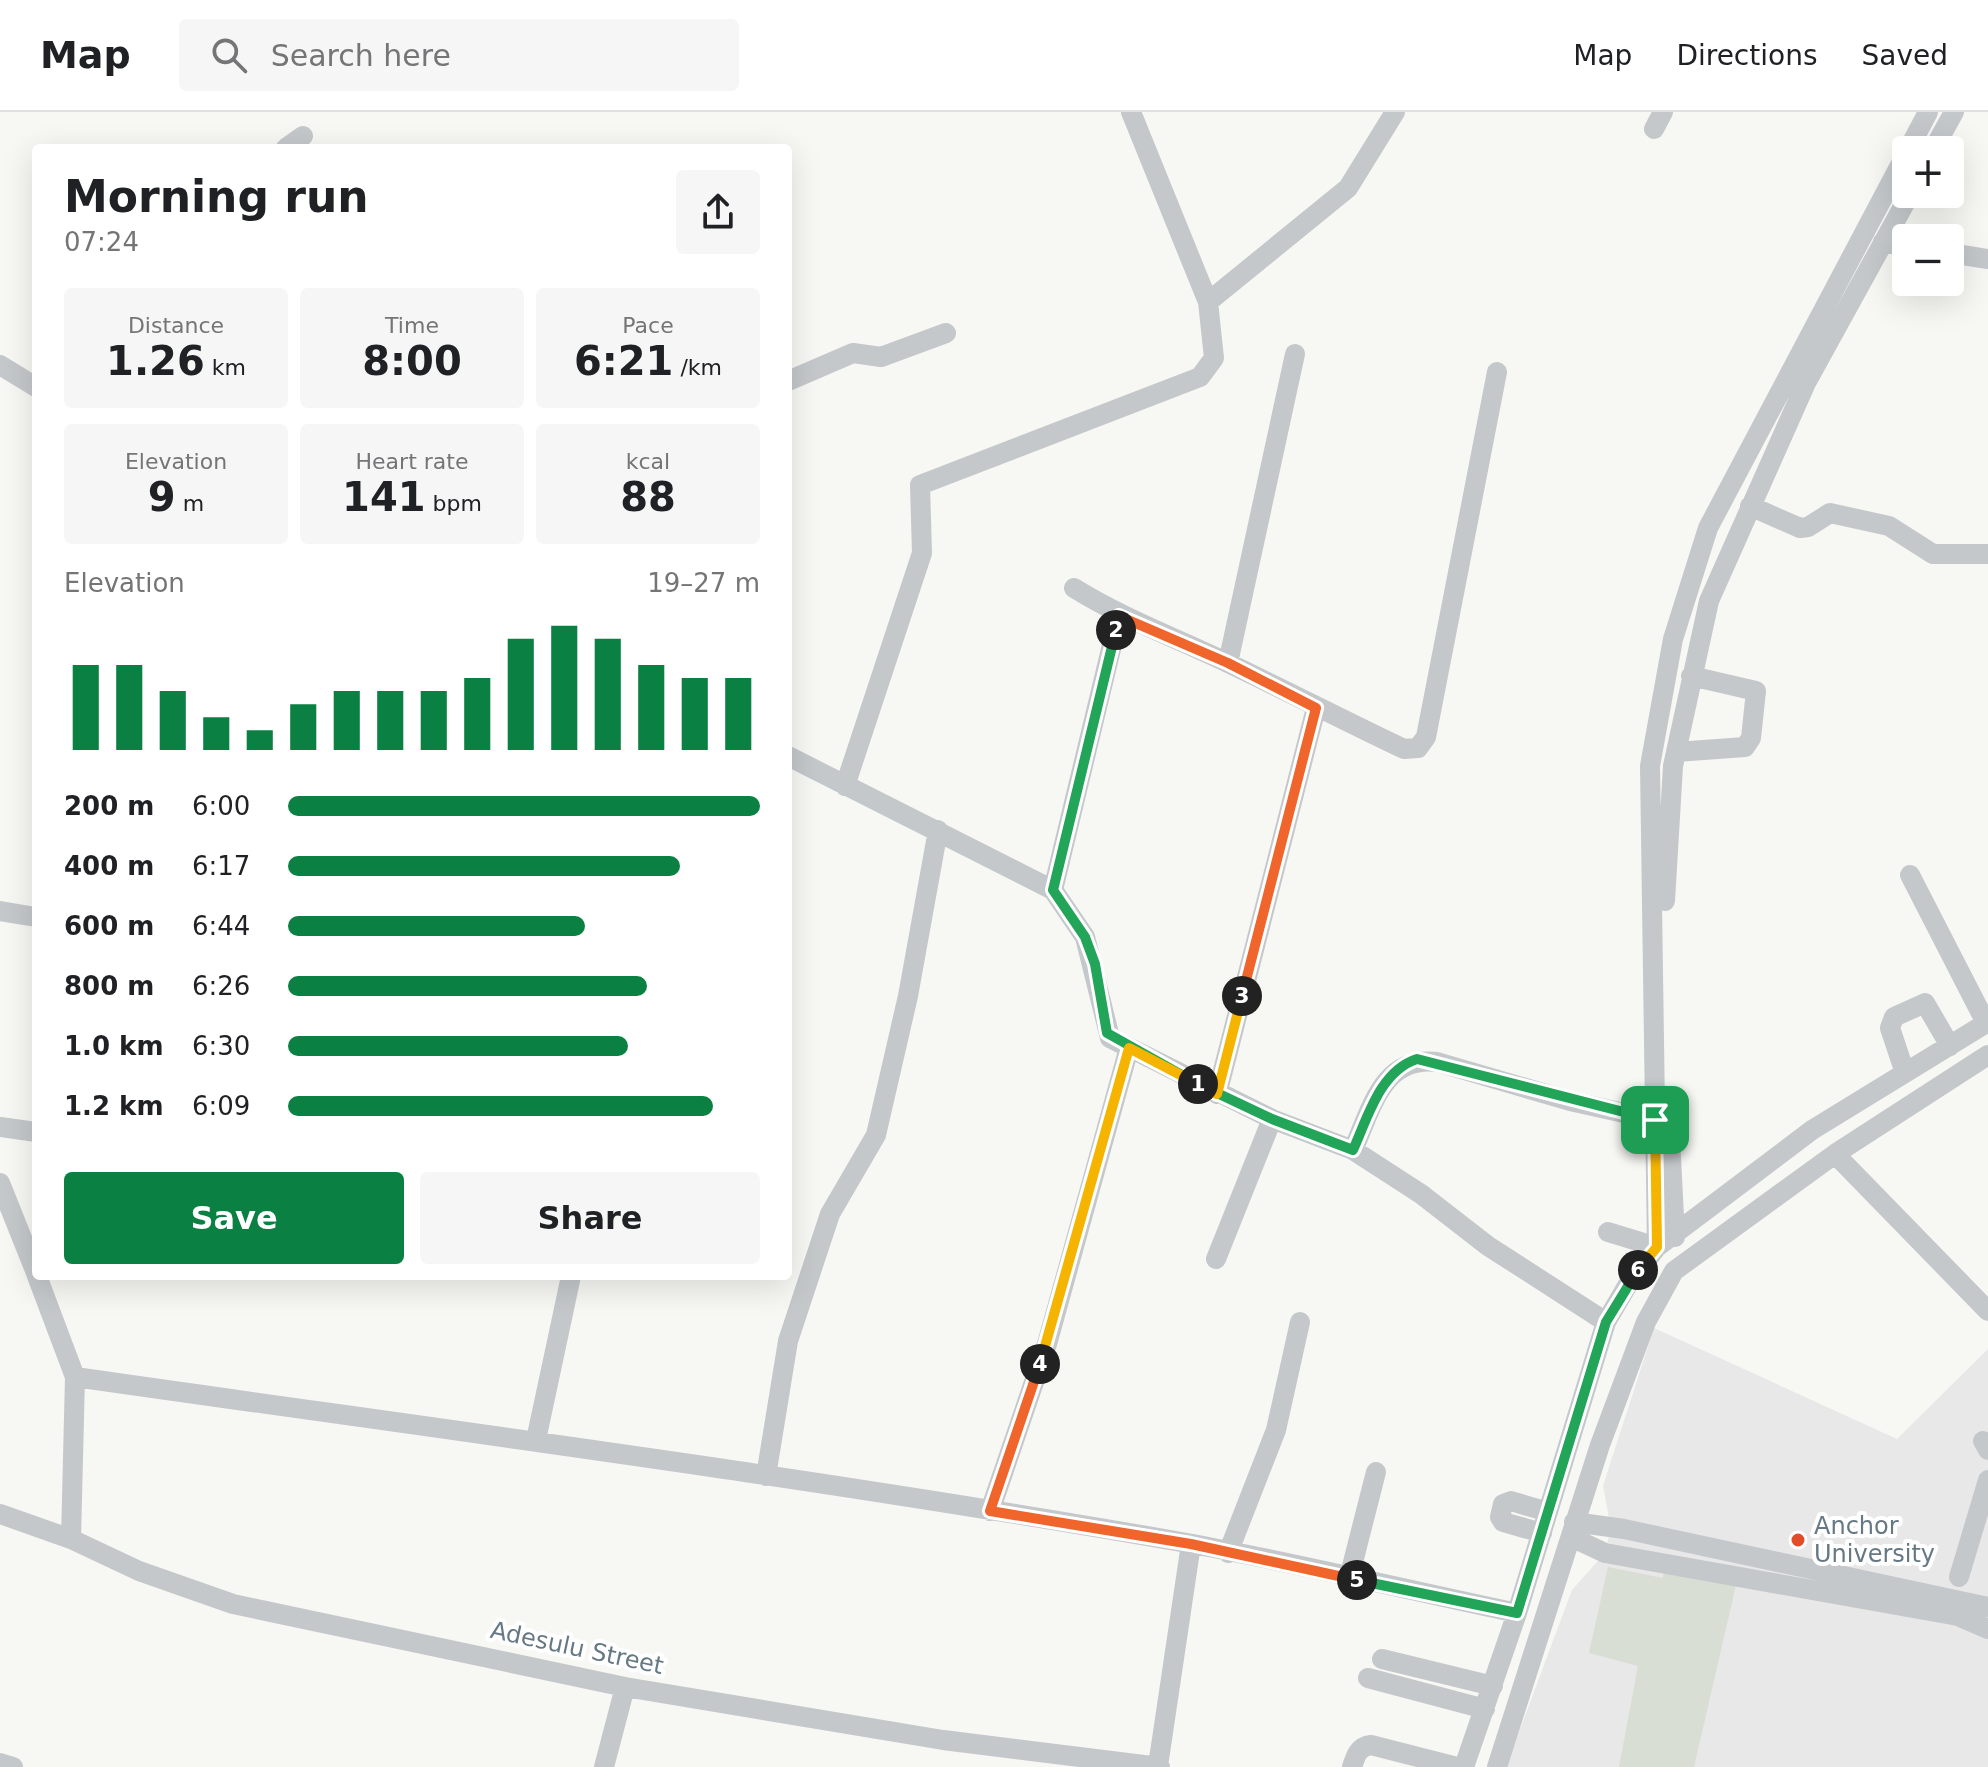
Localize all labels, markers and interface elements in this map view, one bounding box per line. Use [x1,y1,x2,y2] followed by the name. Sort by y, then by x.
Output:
[179,19,739,91] search box
[40,33,131,77] text: Map
[207,33,251,77] icon: search
[271,38,451,73] text: Search here
[1573,39,1632,72] text: Map
[1676,39,1817,72] text: Directions
[1861,39,1948,72] text: Saved
[1892,136,1964,296] map controls
[1892,136,1964,208] button: +
[676,170,760,254] button: share
[64,171,369,222] text: Morning run
[1892,224,1964,296] button: −
[64,227,139,257] text: 07:24
[128,313,224,338] text: Distance
[385,313,439,338] text: Time
[622,313,674,338] text: Pace
[106,338,205,384] text: 1.26
[362,338,462,384] text: 8:00
[574,338,673,384] text: 6:21
[205,355,246,380] text: km
[673,355,722,380] text: /km
[125,449,227,474] text: Elevation
[356,449,468,474] text: Heart rate
[626,449,670,474] text: kcal
[148,474,176,520] text: 9
[342,474,426,520] text: 141
[620,474,676,520] text: 88
[176,491,204,516] text: m
[426,491,482,516] text: bpm
[64,568,185,598] text: Elevation
[647,568,760,598] text: 19–27 m
[1096,610,1136,650] pin: 2
[1108,617,1124,642] text: 2
[64,791,154,821] text: 200 m
[192,791,250,821] text: 6:00
[64,851,154,881] text: 400 m
[192,851,250,881] text: 6:17
[64,911,154,941] text: 600 m
[192,911,250,941] text: 6:44
[64,971,154,1001] text: 800 m
[192,971,250,1001] text: 6:26
[1222,976,1262,1016] pin: 3
[1234,983,1250,1008] text: 3
[64,1031,164,1061] text: 1.0 km
[192,1031,250,1061] text: 6:30
[1178,1064,1218,1104] pin: 1
[1190,1071,1206,1096] text: 1
[1621,1086,1689,1154] pin
[64,1091,164,1121] text: 1.2 km
[192,1091,250,1121] text: 6:09
[1633,1098,1677,1142] icon: arrive
[64,1172,404,1264] button: Save
[420,1172,760,1264] button: Share
[1618,1250,1658,1290] pin: 6
[1630,1257,1646,1282] text: 6
[1020,1344,1060,1384] pin: 4
[1032,1351,1048,1376] text: 4
[1814,1512,1935,1568] place label: Anchor University
[1789,1531,1807,1549] marker: Anchor University
[1337,1560,1377,1600] pin: 5
[1349,1567,1365,1592] text: 5
[488,1616,666,1680] street label: Adesulu Street

